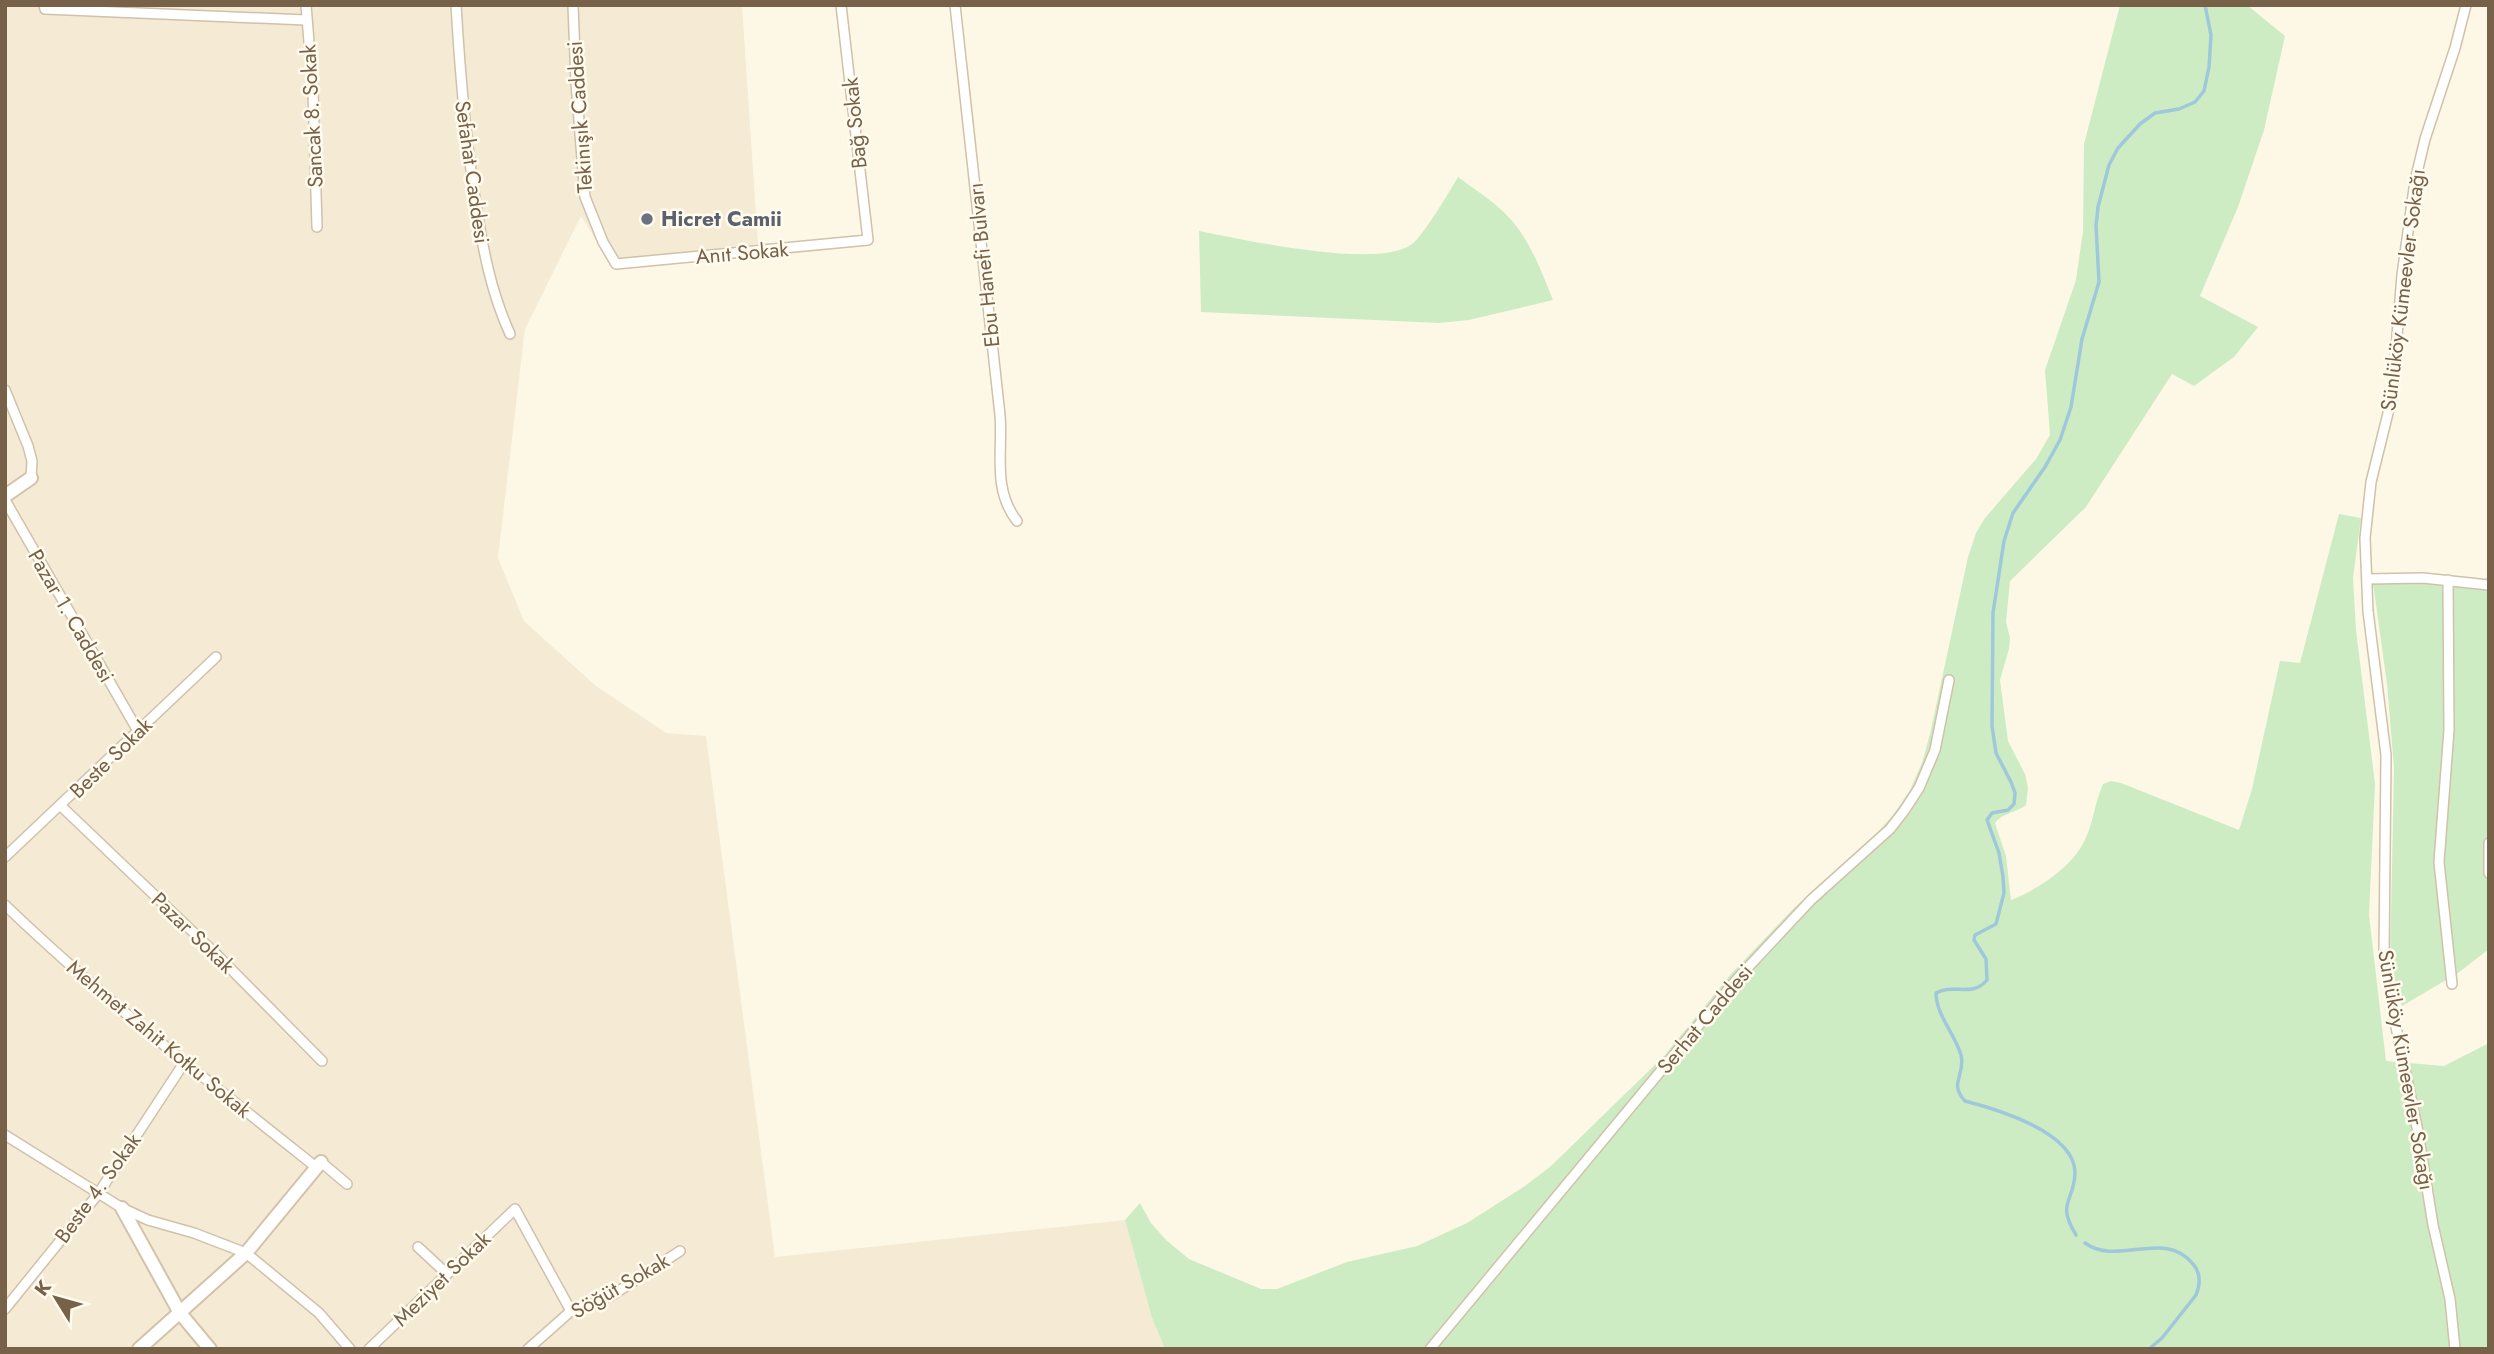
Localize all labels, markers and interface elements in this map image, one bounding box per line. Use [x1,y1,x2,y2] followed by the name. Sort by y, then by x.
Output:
[560,40,600,194] street label: Tekinışık Caddesi
[293,43,331,188] street label: Sancak 8. Sokak
[835,75,875,170] street label: Bağ Sokak
[447,99,497,245] street label: Sefahat Caddesi
[2373,167,2433,413] street label: Sünlüköy Kümeevler Sokağı
[960,181,1008,349] street label: Ebu Hanefi Bulvarı
[661,204,782,234] place label: Hicret Camii
[639,211,655,227] marker: Hicret Camii
[694,234,791,272] street label: Anıt Sokak
[21,544,121,688] street label: Pazar 1. Caddesi
[63,710,160,805] street label: Beste Sokak
[145,885,242,981] street label: Pazar Sokak
[2370,947,2442,1193] street label: Sünlüköy Kümeevler Sokağı
[60,953,258,1126] street label: Mehmet Zahit Kotku Sokak
[1650,958,1760,1080] street label: Serhat Caddesi
[48,1126,149,1249] street label: Beste 4. Sokak
[387,1224,498,1333] street label: Meziyet Sokak
[565,1245,675,1326] street label: Söğüt Sokak
[21,1263,91,1333] north arrow
[28,1274,58,1301] text: K

